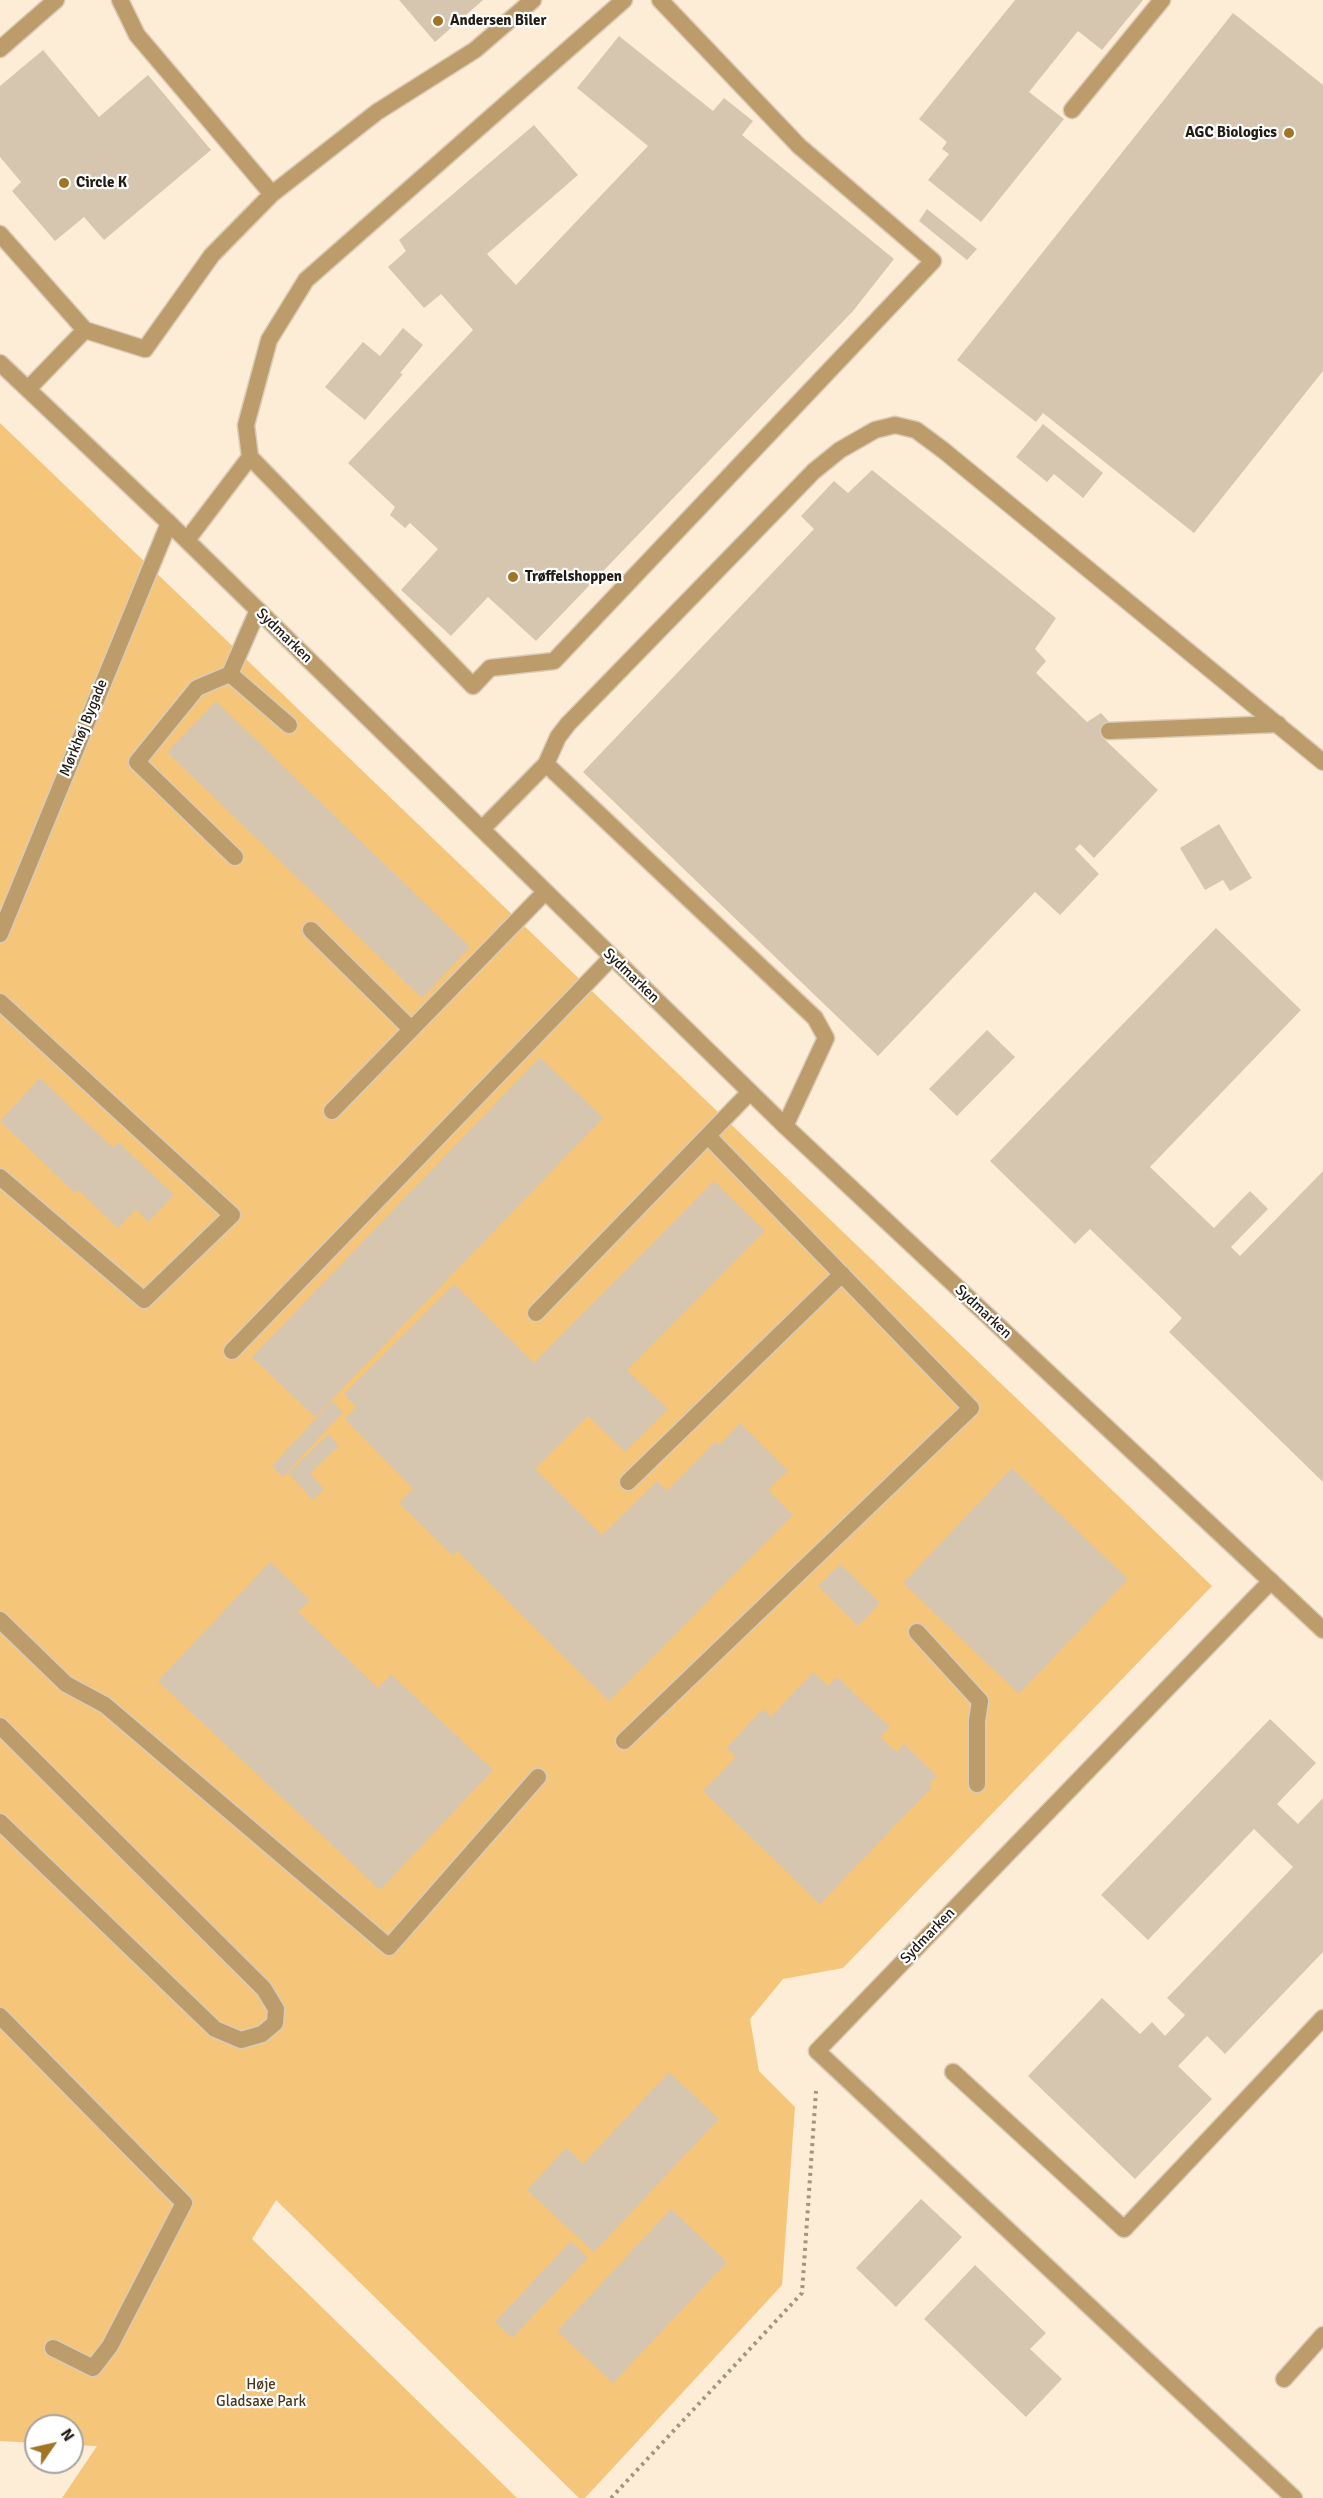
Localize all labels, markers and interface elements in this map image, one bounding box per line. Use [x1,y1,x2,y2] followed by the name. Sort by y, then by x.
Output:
[450,12,546,30] place label: Andersen Biler
[431,14,445,28] marker: Andersen Biler
[1185,124,1277,142] place label: AGC Biologics
[1282,126,1296,140] marker: AGC Biologics
[76,174,127,192] place label: Circle K
[57,176,71,190] marker: Circle K
[525,568,622,586] place label: Trøffelshoppen
[506,570,520,584] marker: Trøffelshoppen
[252,605,316,667] street label: Sydmarken
[56,677,112,779] street label: Mørkhøj Bygade
[599,945,663,1007] street label: Sydmarken
[951,1281,1015,1343] street label: Sydmarken
[897,1904,959,1968] street label: Sydmarken
[216,2376,306,2411] park label: Høje Gladsaxe Park
[24,2414,84,2474] north arrow
[56,2425,79,2445] text: N

